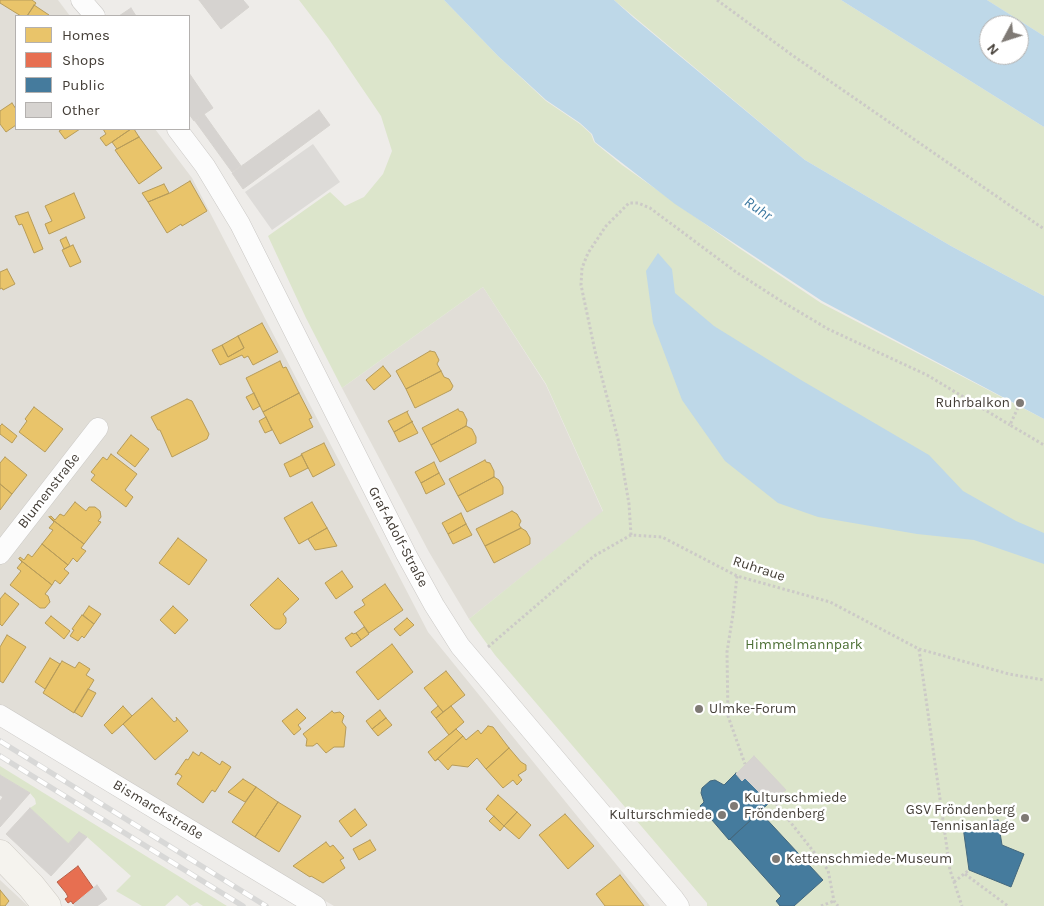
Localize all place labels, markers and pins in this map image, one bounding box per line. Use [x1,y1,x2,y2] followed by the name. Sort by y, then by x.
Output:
[936,395,1010,411] place label: Ruhrbalkon
[1014,397,1026,409] marker: Ruhrbalkon
[709,701,796,717] place label: Ulmke-Forum
[693,703,705,715] marker: Ulmke-Forum
[744,790,847,822] place label: Kulturschmiede Fröndenberg
[728,800,740,812] marker: Kulturschmiede Fröndenberg
[906,802,1015,834] place label: GSV Fröndenberg Tennisanlage
[609,807,712,823] place label: Kulturschmiede
[716,809,728,821] marker: Kulturschmiede
[1019,812,1031,824] marker: GSV Fröndenberg Tennisanlage
[786,851,952,867] place label: Kettenschmiede-Museum
[770,853,782,865] marker: Kettenschmiede-Museum

